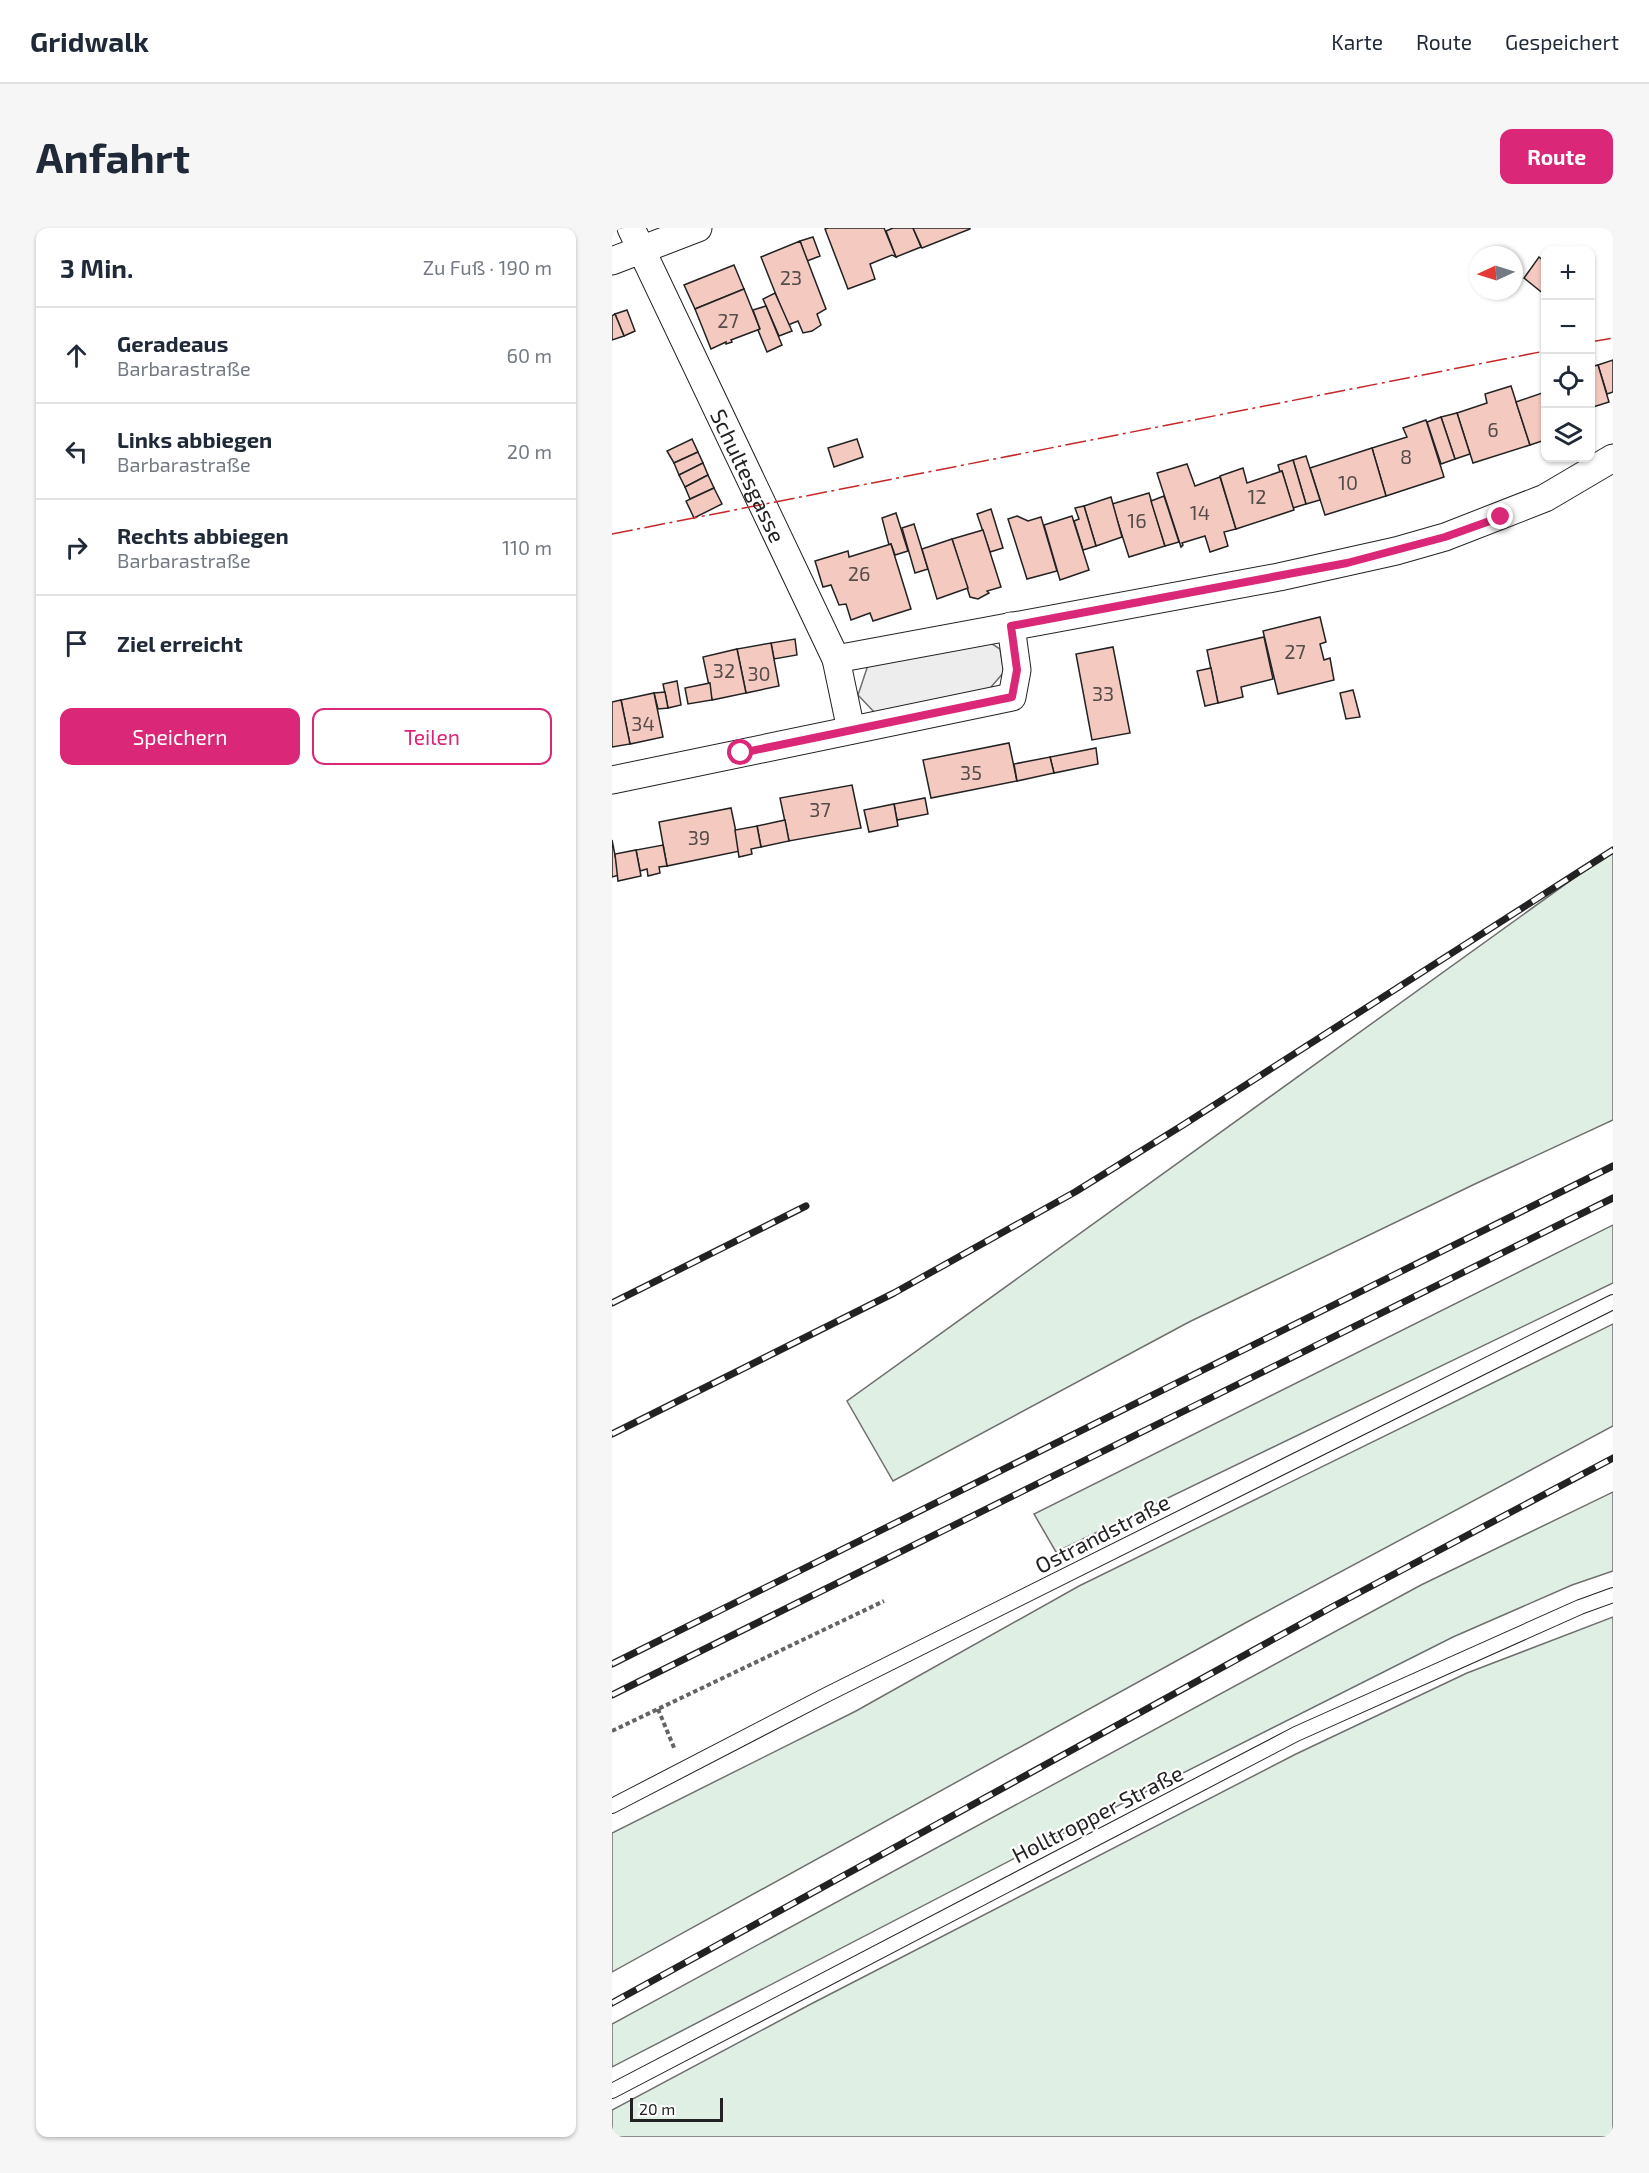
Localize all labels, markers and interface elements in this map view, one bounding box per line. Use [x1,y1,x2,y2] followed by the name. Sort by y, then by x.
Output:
[30,24,149,58] text: Gridwalk
[1331,29,1383,54] text: Karte
[1416,29,1472,54] text: Route
[1505,29,1619,54] text: Gespeichert
[1500,129,1613,184] button: Route
[36,131,190,181] text: Anfahrt
[1469,246,1523,300] north arrow
[1541,246,1595,462] map controls
[1541,246,1595,300] button: +
[60,252,133,283] text: 3 Min.
[423,255,552,279] text: Zu Fuß · 190 m
[780,265,802,289] house number: 23
[1541,300,1595,354] button: −
[717,308,739,332] house number: 27
[117,330,228,356] text: Geradeaus
[60,339,93,372] icon: ahead
[507,343,552,367] text: 60 m
[1541,354,1595,408] button: locate
[117,356,251,380] text: Barbarastraße
[706,405,792,546] street label: Schultesgasse
[1541,408,1595,462] button: layers
[1487,417,1499,441] house number: 6
[117,426,272,452] text: Links abbiegen
[60,435,93,468] icon: left
[507,439,552,463] text: 20 m
[1400,444,1412,468] house number: 8
[117,452,251,476] text: Barbarastraße
[1338,470,1358,494] house number: 10
[1247,484,1267,508] house number: 12
[1190,500,1210,524] house number: 14
[1487,503,1513,529] route end
[1127,508,1147,532] house number: 16
[117,522,289,548] text: Rechts abbiegen
[60,531,93,564] icon: right
[502,535,552,559] text: 110 m
[117,548,251,572] text: Barbarastraße
[848,561,870,585] house number: 26
[60,627,93,660] icon: arrive
[117,630,243,656] text: Ziel erreicht
[1284,639,1306,663] house number: 27
[713,658,735,682] house number: 32
[747,661,771,685] house number: 30
[1092,681,1114,705] house number: 33
[60,708,300,765] button: Speichern
[312,708,552,765] button: Teilen
[631,711,655,735] house number: 34
[727,739,753,765] route start
[960,760,982,784] house number: 35
[809,797,831,821] house number: 37
[688,825,710,849] house number: 39
[1030,1488,1174,1578] street label: Ostrandstraße
[1007,1759,1187,1867] street label: Holltropper Straße
[630,2095,723,2122] scale bar
[639,2099,675,2118] text: 20 m

